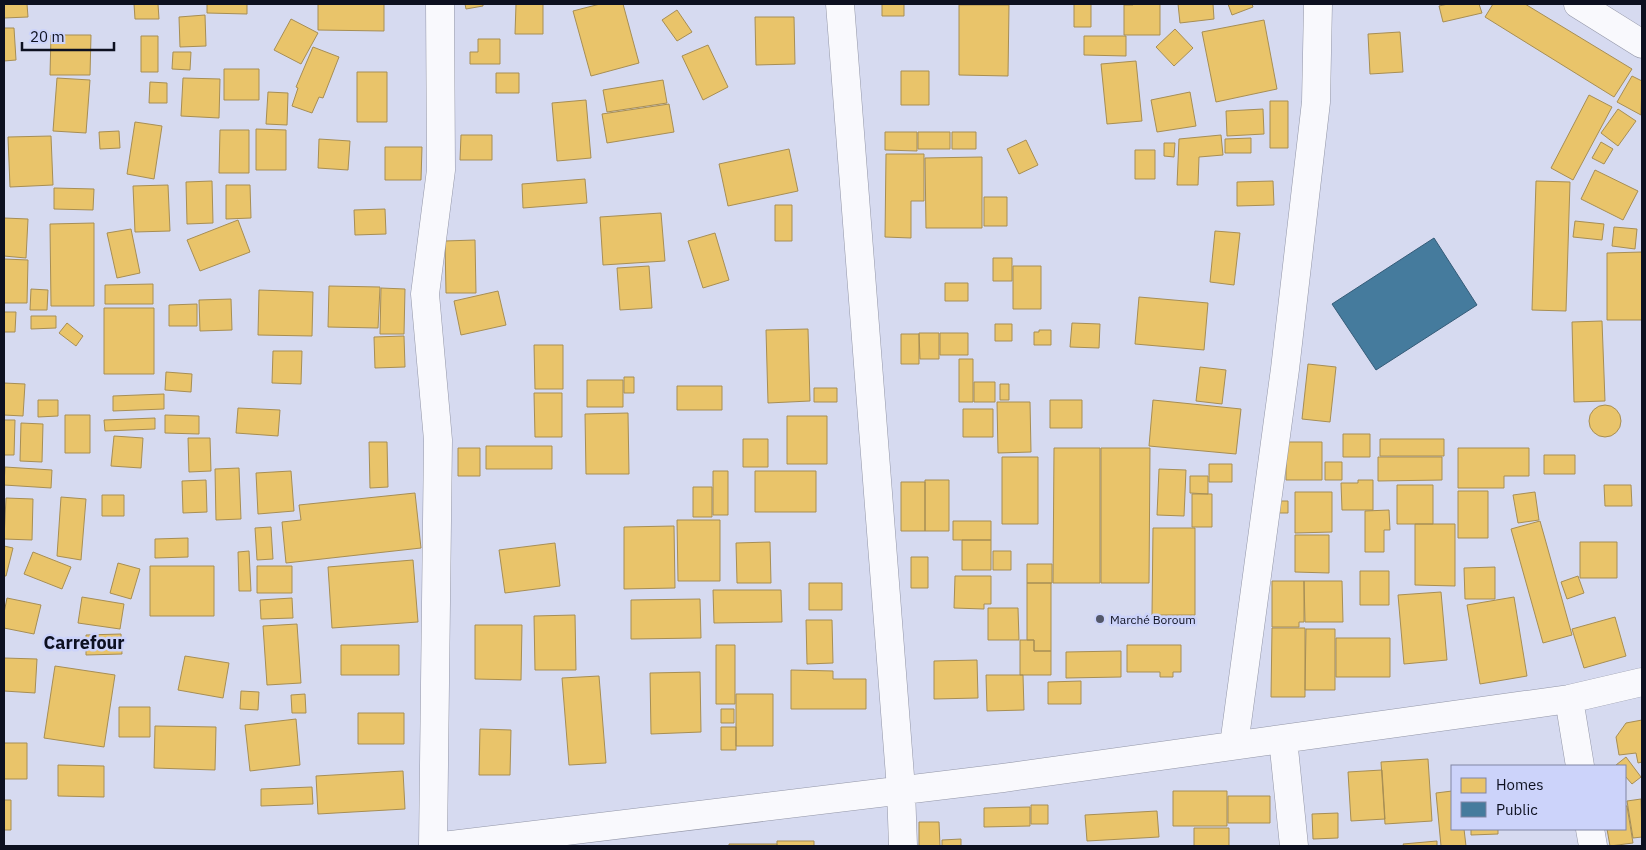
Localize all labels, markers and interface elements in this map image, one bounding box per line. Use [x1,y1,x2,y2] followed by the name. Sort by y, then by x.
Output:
[22,20,115,52] scale bar
[30,27,65,46] text: 20 m
[1110,612,1196,627] place label: Marché Boroum
[1094,613,1106,625] marker: Marché Boroum
[43,631,125,654] district label: Carrefour
[1451,765,1626,830] legend
[1496,775,1544,794] text: Homes
[1496,800,1538,819] text: Public

